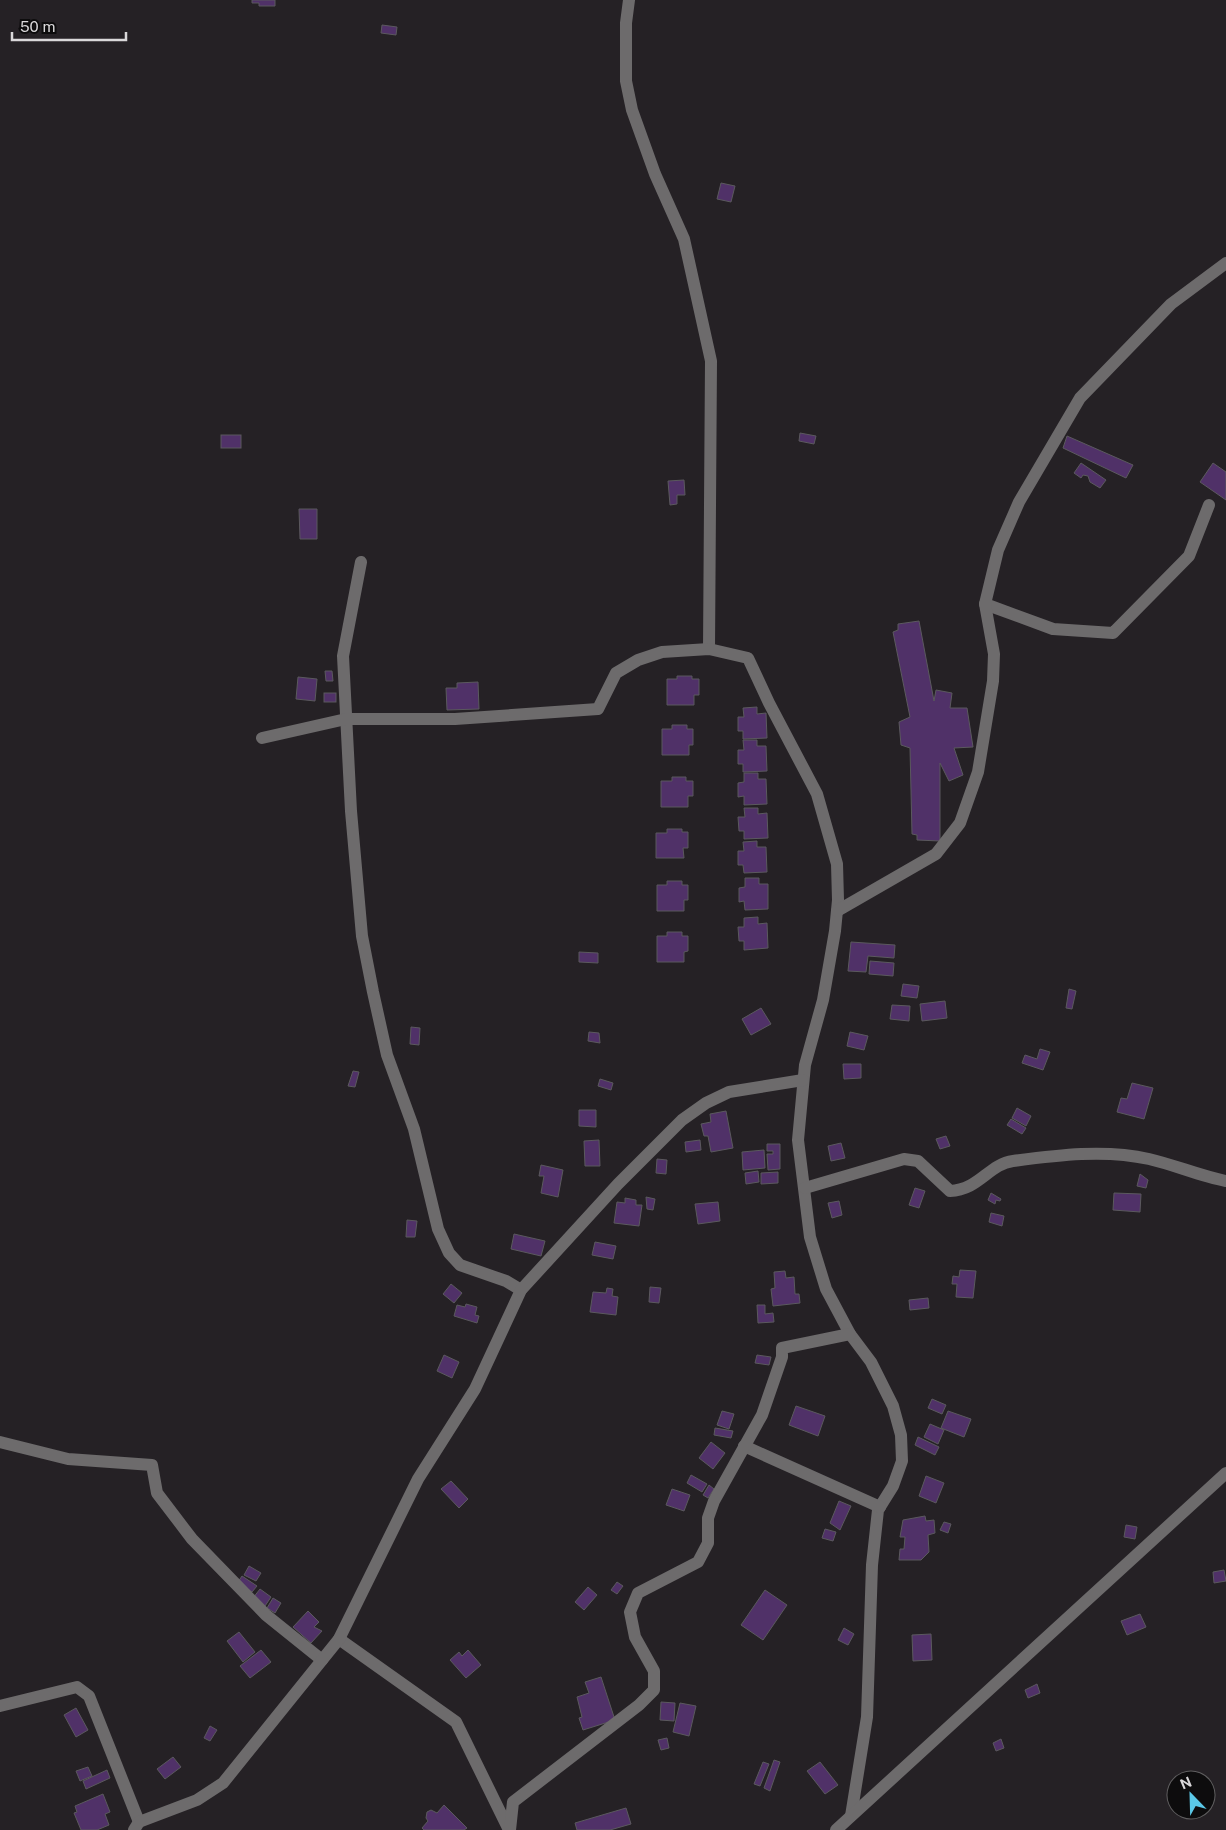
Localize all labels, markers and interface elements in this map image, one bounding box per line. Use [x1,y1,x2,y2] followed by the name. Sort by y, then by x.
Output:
[12,10,126,42] scale bar
[20,18,55,35] text: 50 m
[1166,1770,1216,1820] north arrow
[1178,1774,1194,1793] text: N

